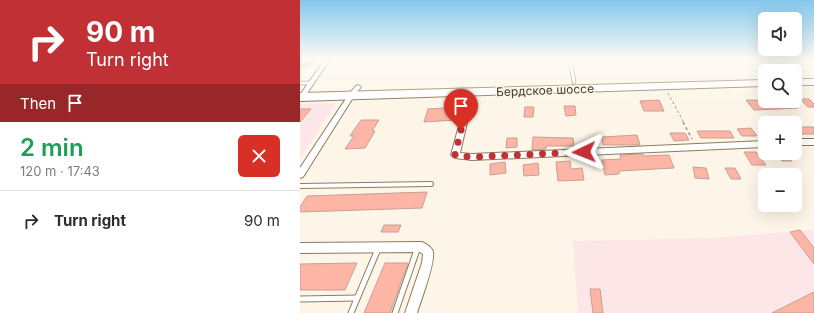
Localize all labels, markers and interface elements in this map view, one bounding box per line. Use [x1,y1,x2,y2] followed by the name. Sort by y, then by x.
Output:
[758,12,802,212] map controls
[758,12,802,56] button: sound
[86,15,155,49] text: 90 m
[20,16,72,68] icon: right
[86,49,169,70] text: Turn right
[758,64,802,108] button: search
[496,81,594,99] street label: Бердское шоссе
[444,89,478,130] pin
[64,92,86,114] icon: arrive
[20,94,56,113] text: Then
[450,95,472,117] icon: arrive
[758,116,802,160] button: +
[563,131,605,173] position arrow
[20,133,84,162] text: 2 min
[238,135,280,177] button: close
[20,163,100,179] text: 120 m · 17:43
[758,168,802,212] button: −
[20,210,42,232] icon: right
[54,211,126,230] text: Turn right
[244,211,280,230] text: 90 m

